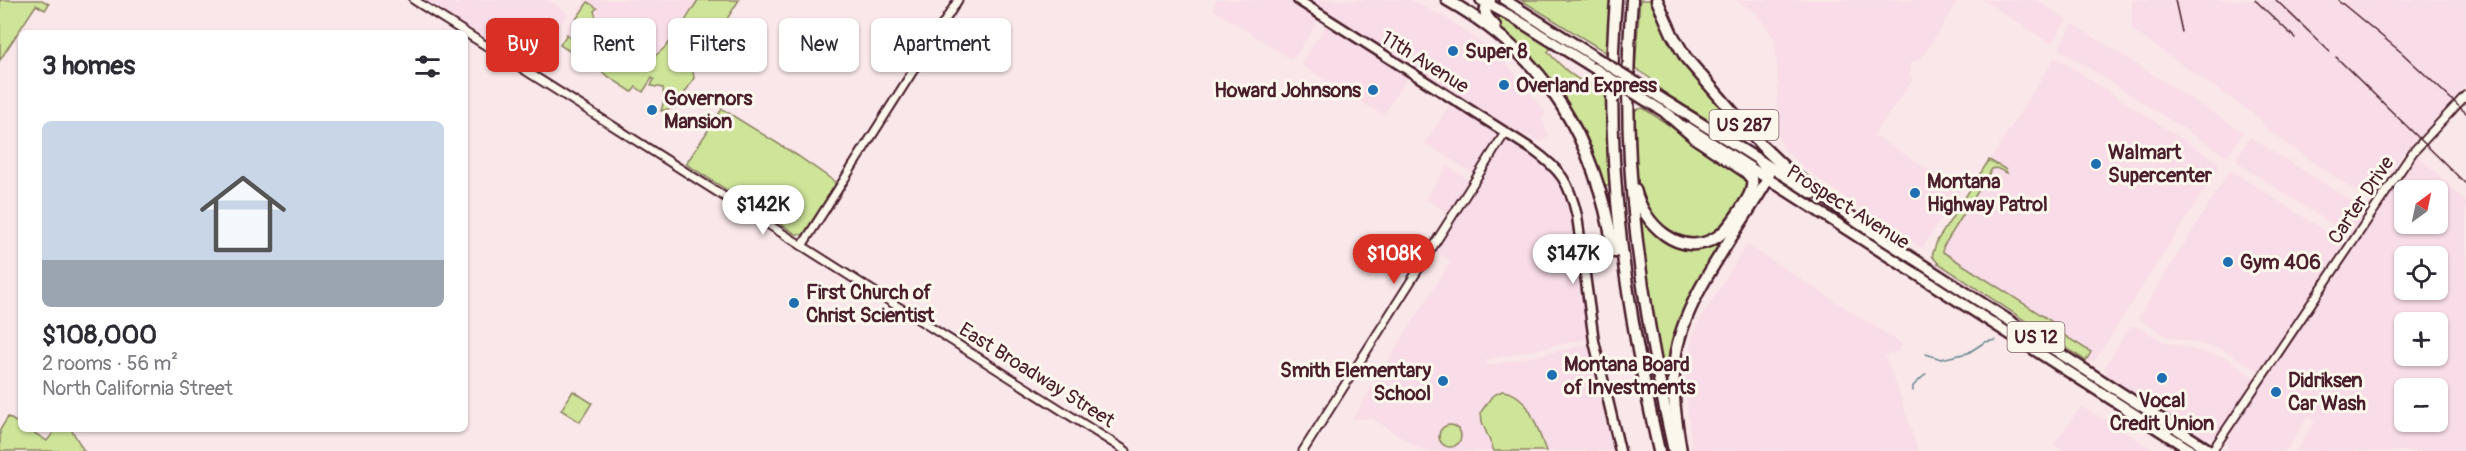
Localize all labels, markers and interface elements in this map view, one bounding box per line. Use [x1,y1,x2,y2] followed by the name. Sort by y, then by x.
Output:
[486,18,559,72] chip: Buy
[571,18,656,72] chip: Rent
[668,18,767,72] chip: Filters
[779,18,859,72] chip: New
[871,18,1011,72] chip: Apartment
[1376,25,1474,99] street label: 11th Avenue
[1465,39,1528,64] place label: Super 8
[1446,44,1460,58] marker: Super 8
[42,50,135,82] text: 3 homes
[411,50,444,83] icon: filters
[1516,73,1657,98] place label: Overland Express
[1214,78,1361,103] place label: Howard Johnsons
[1497,78,1511,92] marker: Overland Express
[1366,83,1380,97] marker: Howard Johnsons
[664,86,753,134] place label: Governors Mansion
[645,103,659,117] marker: Governors Mansion
[1710,110,1778,140] road number: US 287
[2108,140,2213,188] place label: Walmart Supercenter
[2322,151,2400,249] street label: Carter Drive
[2089,157,2103,171] marker: Walmart Supercenter
[1782,159,1914,255] street label: Prospect Avenue
[189,160,297,268] icon: home
[1927,169,2048,217] place label: Montana Highway Patrol
[2394,180,2448,234] north arrow
[2394,180,2448,432] map controls
[721,185,805,236] pin: $142K
[1908,186,1922,200] marker: Montana Highway Patrol
[736,192,790,217] text: $142K
[1352,234,1436,285] pin: $108K
[1531,234,1615,285] pin: $147K
[1367,241,1421,266] text: $108K
[1547,241,1599,266] text: $147K
[2394,246,2448,300] button: locate
[2240,250,2321,275] place label: Gym 406
[2221,255,2235,269] marker: Gym 406
[806,280,935,328] place label: First Church of Christ Scientist
[787,296,801,310] marker: First Church of Christ Scientist
[2394,312,2448,366] button: +
[955,317,1120,433] street label: East Broadway Street
[42,319,157,351] text: $108,000
[2008,322,2064,352] road number: US 12
[42,351,178,376] text: 2 rooms · 56 m²
[1563,352,1695,400] place label: Montana Board of Investments
[1280,358,1431,406] place label: Smith Elementary School
[1545,368,1559,382] marker: Montana Board of Investments
[2288,368,2366,416] place label: Didriksen Car Wash
[2155,371,2169,385] marker: Vocal Credit Union
[1436,374,1450,388] marker: Smith Elementary School
[42,376,233,401] text: North California Street
[2394,378,2448,432] button: −
[2269,385,2283,399] marker: Didriksen Car Wash
[2110,388,2214,436] place label: Vocal Credit Union

